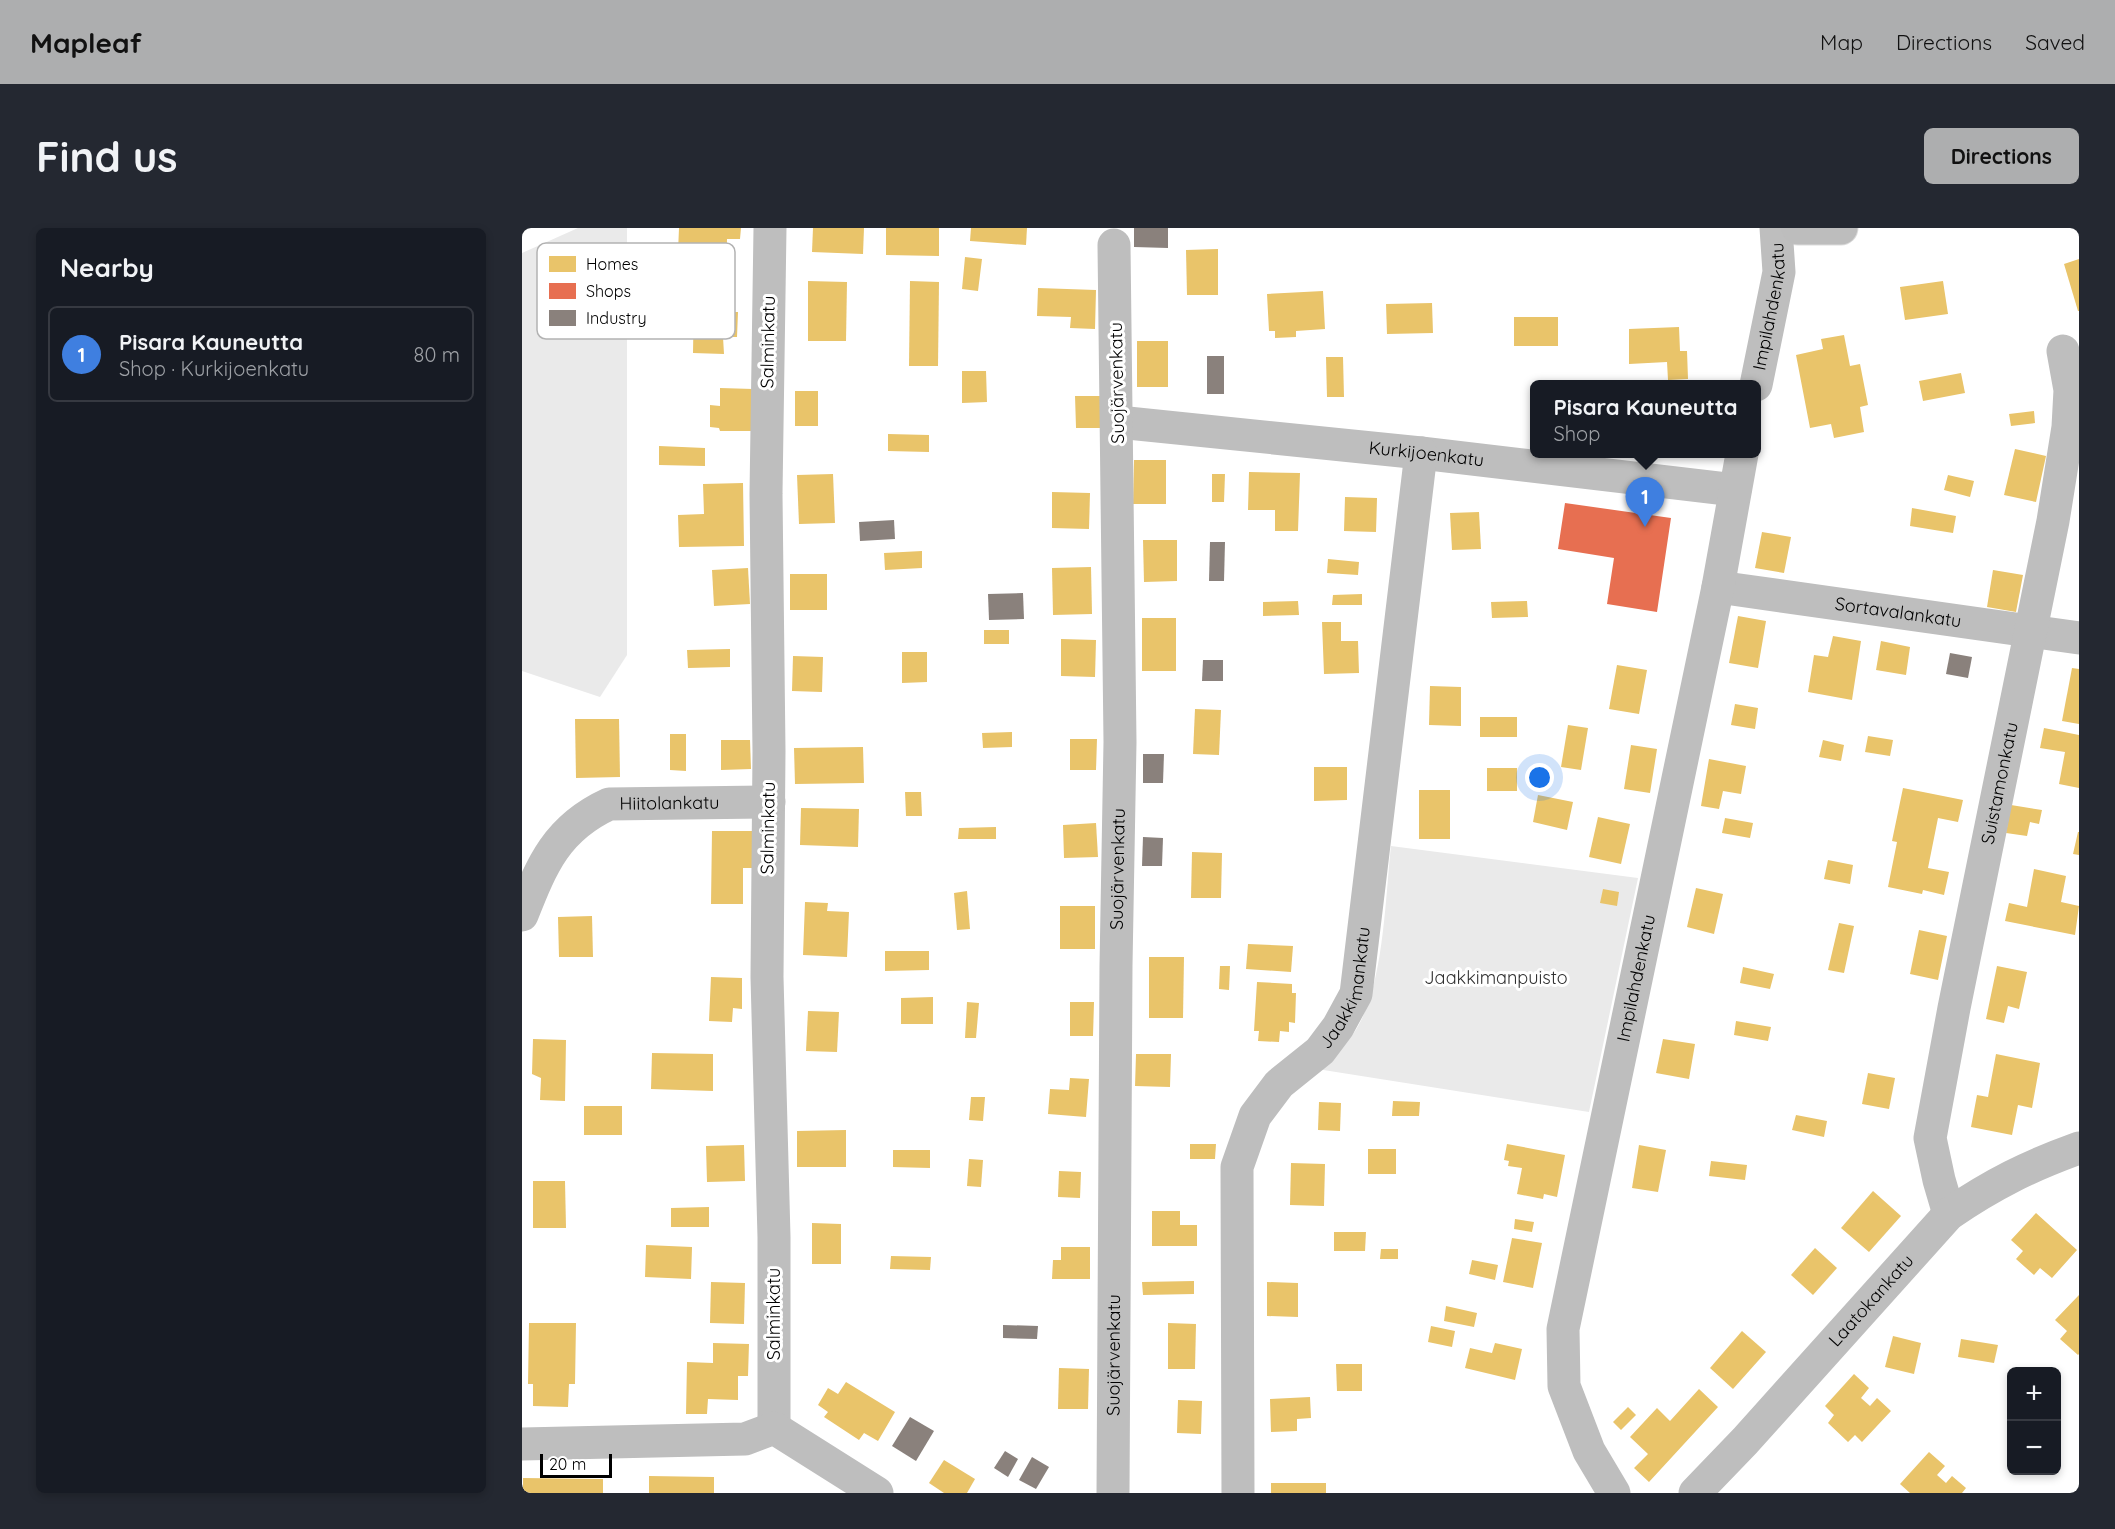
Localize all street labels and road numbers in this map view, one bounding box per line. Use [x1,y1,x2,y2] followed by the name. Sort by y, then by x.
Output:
[1747,242,1790,372] street label: Impilahdenkatu
[755,295,780,389] street label: Salminkatu
[1104,322,1129,444] street label: Suojärvenkatu
[1368,436,1485,471] street label: Kurkijoenkatu
[1834,592,1963,632] street label: Sortavalankatu
[1976,720,2023,846] street label: Suistamonkatu
[755,781,780,875] street label: Salminkatu
[619,791,720,815] street label: Hiitolankatu
[1105,808,1130,930] street label: Suojärvenkatu
[1611,912,1660,1044] street label: Impilahdenkatu
[1314,925,1375,1053] street label: Jaakkimankatu
[1823,1249,1918,1351] street label: Laatokankatu
[762,1268,785,1360] street label: Salminkatu
[1101,1294,1125,1416] street label: Suojärvenkatu

